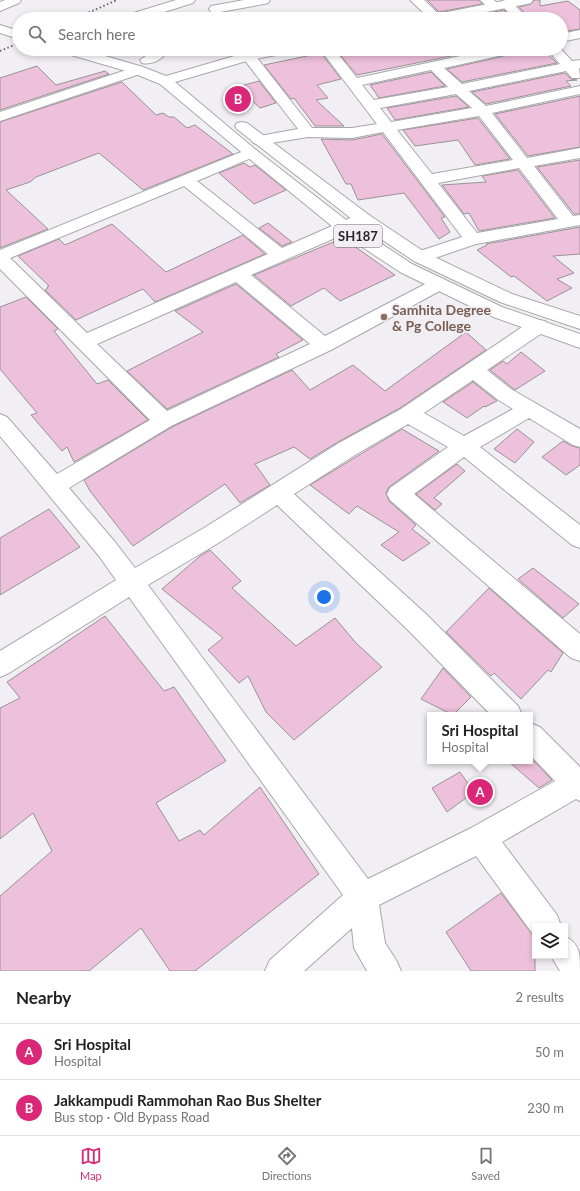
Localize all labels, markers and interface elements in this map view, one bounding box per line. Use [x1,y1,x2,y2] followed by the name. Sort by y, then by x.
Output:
[12,12,568,56] search box
[26,23,48,45] icon: search
[58,25,135,43] text: Search here
[225,84,251,114] pin: B
[334,225,382,247] road number: SH187
[392,301,492,334] place label: Samhita Degree & Pg College
[379,312,389,322] marker: Samhita Degree & Pg College
[314,587,334,607] your location
[427,712,533,764] popup
[442,721,518,739] text: Sri Hospital
[442,739,489,755] text: Hospital
[467,777,493,807] pin: A
[532,923,568,959] map controls
[532,923,568,959] button: layers
[16,987,71,1008] text: Nearby
[516,989,564,1005] text: 2 results
[54,1035,131,1053] text: Sri Hospital
[24,1044,34,1060] text: A
[535,1044,564,1060] text: 50 m
[54,1053,101,1069] text: Hospital
[54,1091,321,1109] text: Jakkampudi Rammohan Rao Bus Shelter
[25,1100,33,1116] text: B
[527,1100,564,1116] text: 230 m
[54,1109,210,1125] text: Bus stop · Old Bypass Road
[80,1145,102,1182] tab: Map
[262,1145,311,1182] tab: Directions
[471,1145,500,1182] tab: Saved

